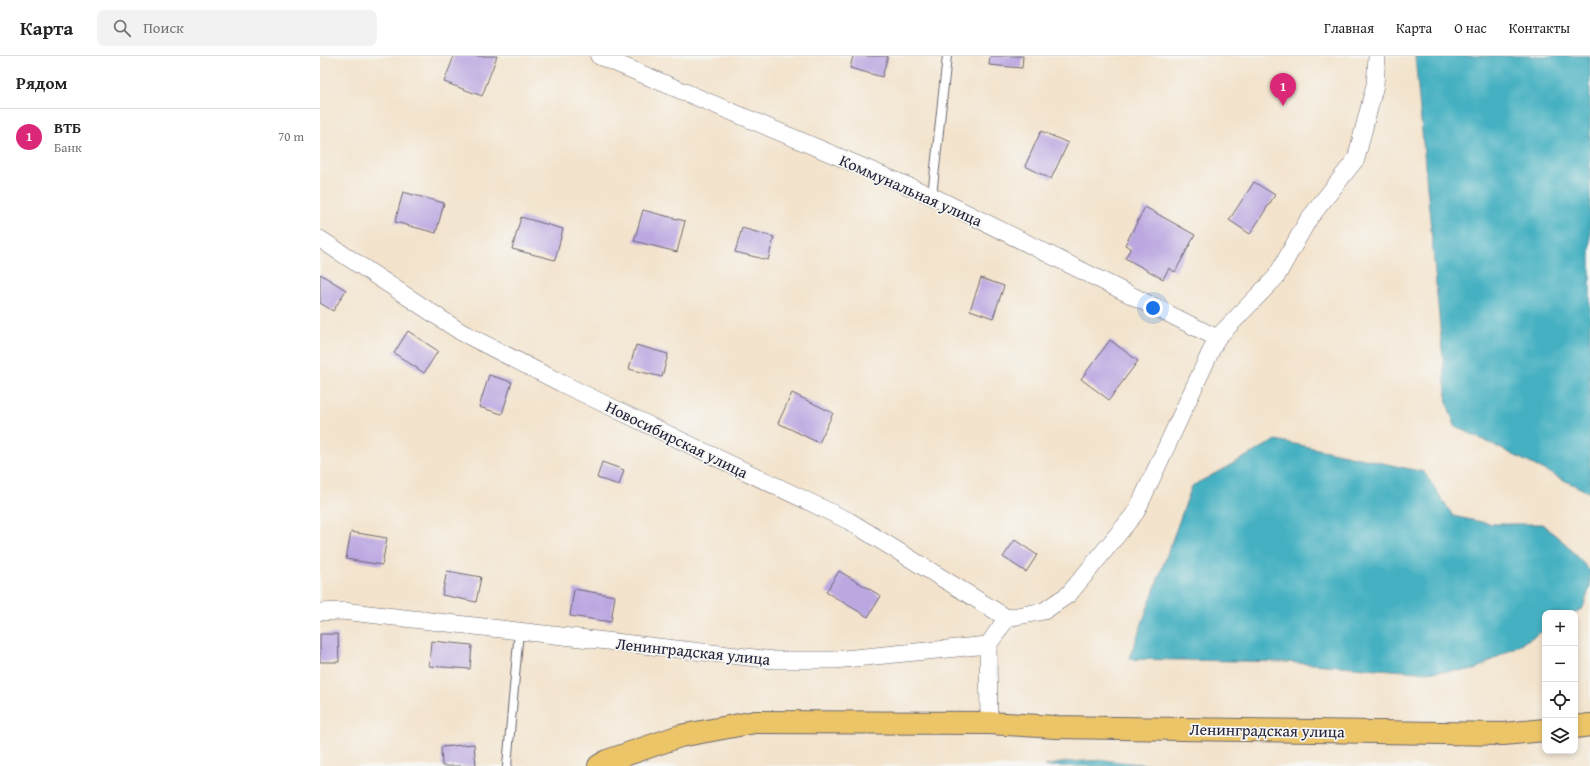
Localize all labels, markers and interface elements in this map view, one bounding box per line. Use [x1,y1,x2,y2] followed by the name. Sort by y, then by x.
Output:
[97,10,377,46] search box
[20,14,73,42] text: Карта
[111,17,133,39] icon: search
[143,17,184,38] text: Поиск
[1324,18,1374,38] text: Главная
[1396,18,1432,38] text: Карта
[1454,18,1487,38] text: О нас
[1509,18,1570,38] text: Контакты
[16,70,67,95] text: Рядом
[1270,73,1296,106] pin: 1
[54,117,81,138] text: ВТБ
[26,127,32,146] text: 1
[278,127,304,146] text: 70 m
[54,138,82,157] text: Банк
[836,148,987,232] street label: Коммунальная улица
[1143,298,1163,318] your location
[602,394,753,484] street label: Новосибирская улица
[1542,610,1578,754] map controls
[1542,610,1578,646] button: +
[614,631,772,671] street label: Ленинградская улица
[1542,646,1578,682] button: −
[1542,682,1578,718] button: locate
[1189,717,1345,743] street label: Ленинградская улица
[1542,718,1578,754] button: layers

